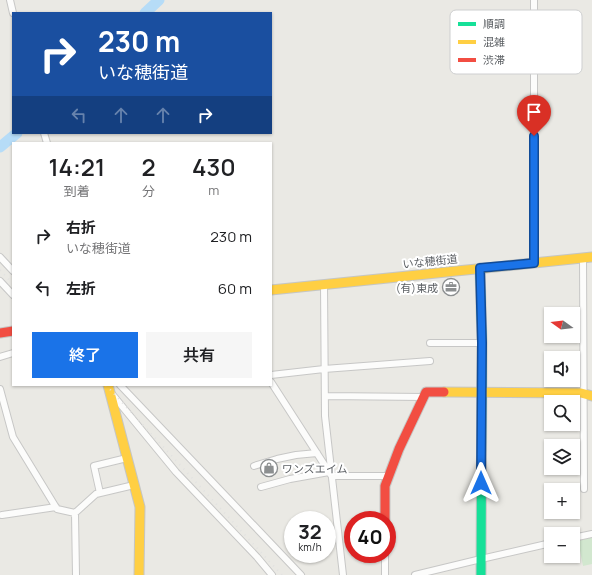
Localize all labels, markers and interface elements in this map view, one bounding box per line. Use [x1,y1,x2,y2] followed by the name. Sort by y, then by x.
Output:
[450,10,582,74] legend
[483,16,505,31] text: 順調
[98,22,180,60] text: 230 m
[32,28,84,80] icon: right
[483,34,505,49] text: 混雑
[483,52,505,67] text: 渋滞
[98,60,188,84] text: いな穂街道
[517,95,551,136] pin
[523,101,545,123] icon: arrive
[68,104,90,126] icon: left
[110,104,132,126] icon: ahead
[152,104,174,126] icon: ahead
[194,104,216,126] icon: right
[48,150,105,183] text: 14:21
[141,150,156,183] text: 2
[192,150,236,183] text: 430
[208,181,219,199] text: m
[64,182,90,200] text: 到着
[142,182,155,200] text: 分
[66,217,96,238] text: 右折
[32,225,54,247] icon: right
[210,226,252,247] text: 230 m
[66,239,131,257] text: いな穂街道
[402,251,458,271] street label: いな穂街道
[32,277,54,299] icon: left
[441,277,461,297] office icon: (有)東成
[66,278,96,299] text: 左折
[218,278,252,299] text: 60 m
[396,280,438,295] place label: (有)東成
[544,307,580,343] north arrow
[544,307,580,563] map controls
[32,332,138,378] button: 終了
[146,332,252,378] button: 共有
[544,351,580,387] button: sound
[544,395,580,431] button: search
[544,439,580,475] button: layers
[259,458,279,478] shop icon: ワンズエイム
[282,461,348,476] place label: ワンズエイム
[460,462,502,504] position arrow
[544,483,580,519] button: +
[344,511,396,563] speed limit sign: 40
[298,518,322,545] text: 32
[544,527,580,563] button: −
[298,540,322,554] text: km/h

